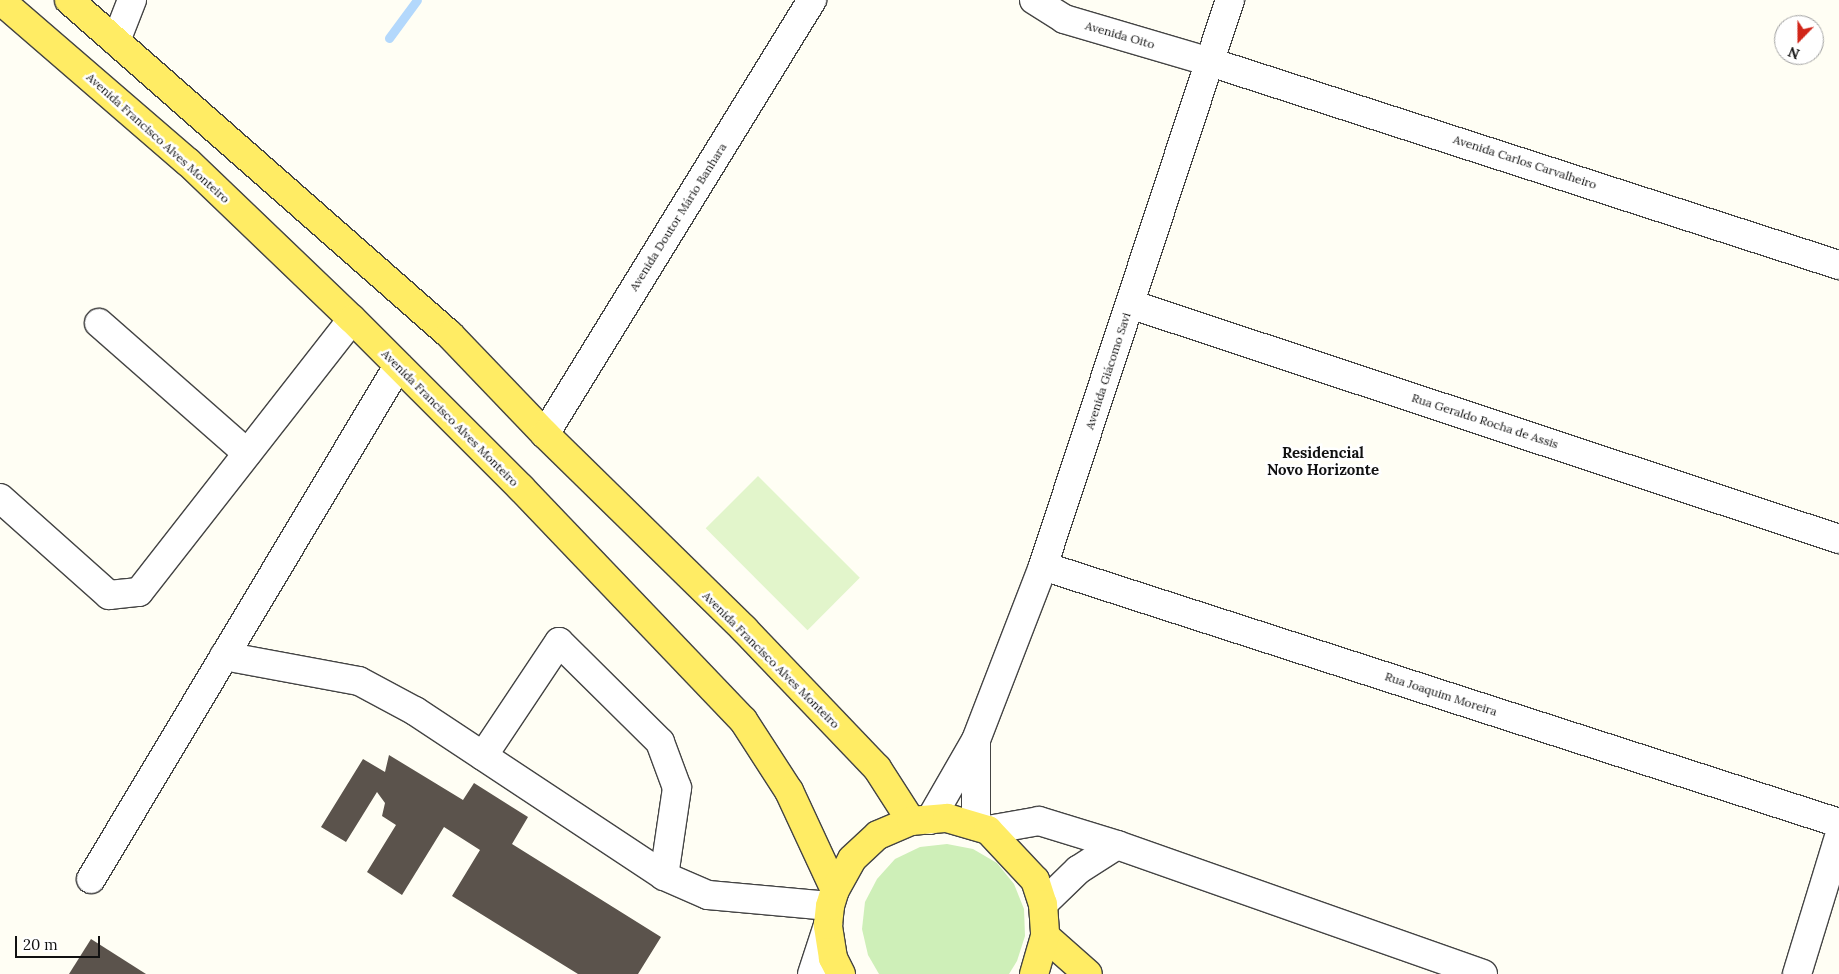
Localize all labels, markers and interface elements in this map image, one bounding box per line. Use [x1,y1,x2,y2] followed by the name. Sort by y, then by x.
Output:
[1774,15,1824,65] north arrow
[1084,18,1156,52] street label: Avenida Oito
[1785,43,1802,63] text: N
[83,70,233,206] street label: Avenida Francisco Alves Monteiro
[1451,132,1599,192] street label: Avenida Carlos Carvalheiro
[626,140,730,294] street label: Avenida Doutor Mário Banhara
[1082,311,1134,431] street label: Avenida Giácomo Savi
[379,347,521,489] street label: Avenida Francisco Alves Monteiro
[1410,390,1560,452] street label: Rua Geraldo Rocha de Assis
[1267,443,1379,478] district label: Residencial Novo Horizonte
[700,589,842,731] street label: Avenida Francisco Alves Monteiro
[1383,669,1499,719] street label: Rua Joaquim Moreira
[18,926,102,958] scale bar
[23,935,58,954] text: 20 m

